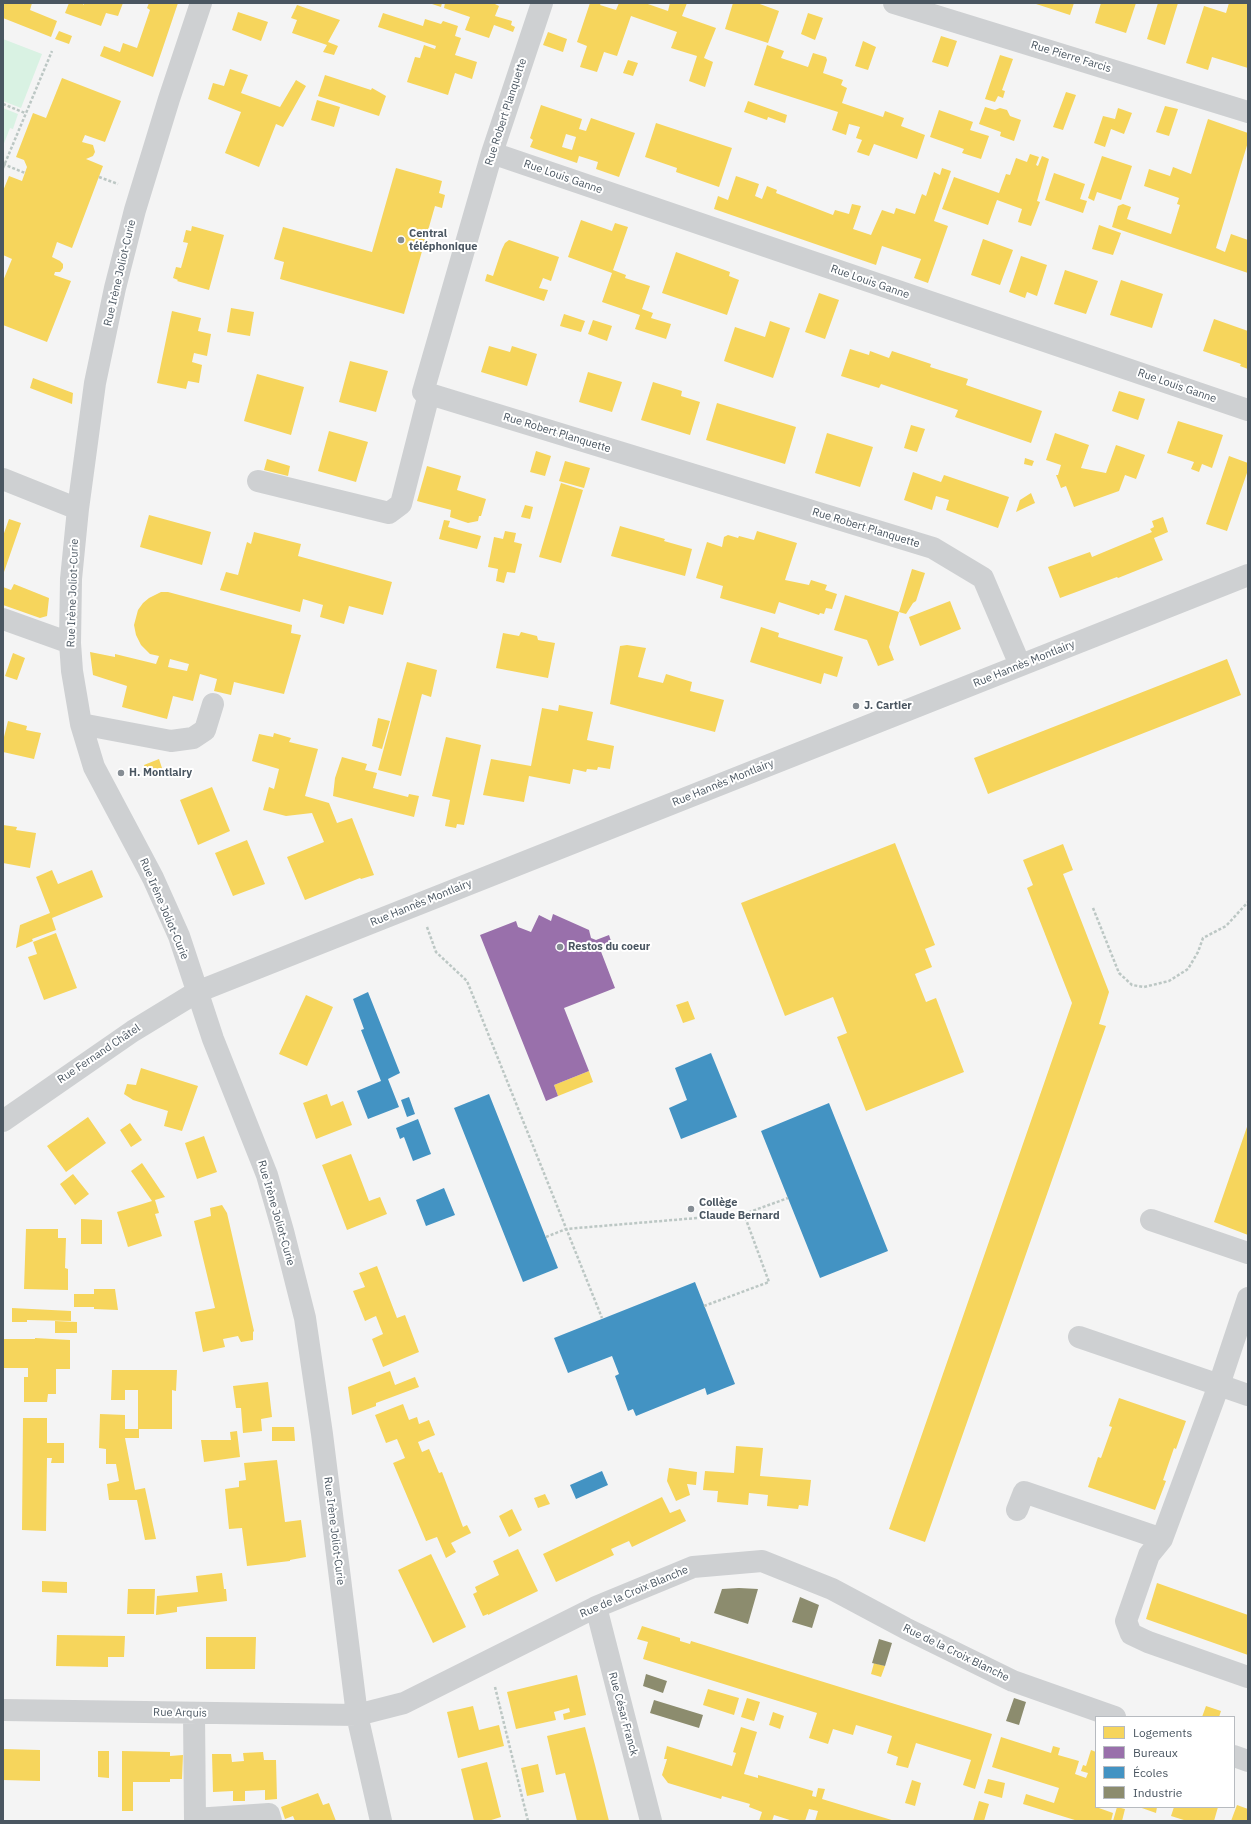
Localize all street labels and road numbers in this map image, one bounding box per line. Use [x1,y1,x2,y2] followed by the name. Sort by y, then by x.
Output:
[1029,39,1113,75] street label: Rue Pierre Farcis
[482,57,530,167] street label: Rue Robert Planquette
[522,157,604,197] street label: Rue Louis Ganne
[101,218,139,328] street label: Rue Irène Joliot-Curie
[829,262,911,302] street label: Rue Louis Ganne
[1136,366,1218,406] street label: Rue Louis Ganne
[502,410,612,456] street label: Rue Robert Planquette
[811,505,921,551] street label: Rue Robert Planquette
[65,538,81,648] street label: Rue Irène Joliot-Curie
[971,638,1077,690] street label: Rue Hannès Montlairy
[670,757,776,809] street label: Rue Hannès Montlairy
[137,856,191,962] street label: Rue Irène Joliot-Curie
[368,877,474,929] street label: Rue Hannès Montlairy
[55,1021,143,1087] street label: Rue Fernand Châtel
[255,1159,297,1267] street label: Rue Irène Joliot-Curie
[321,1476,347,1586] street label: Rue Irène Joliot-Curie
[578,1563,690,1621] street label: Rue de la Croix Blanche
[901,1622,1011,1684] street label: Rue de la Croix Blanche
[605,1671,641,1757] street label: Rue César Franck
[153,1706,207,1720] street label: Rue Arquis

